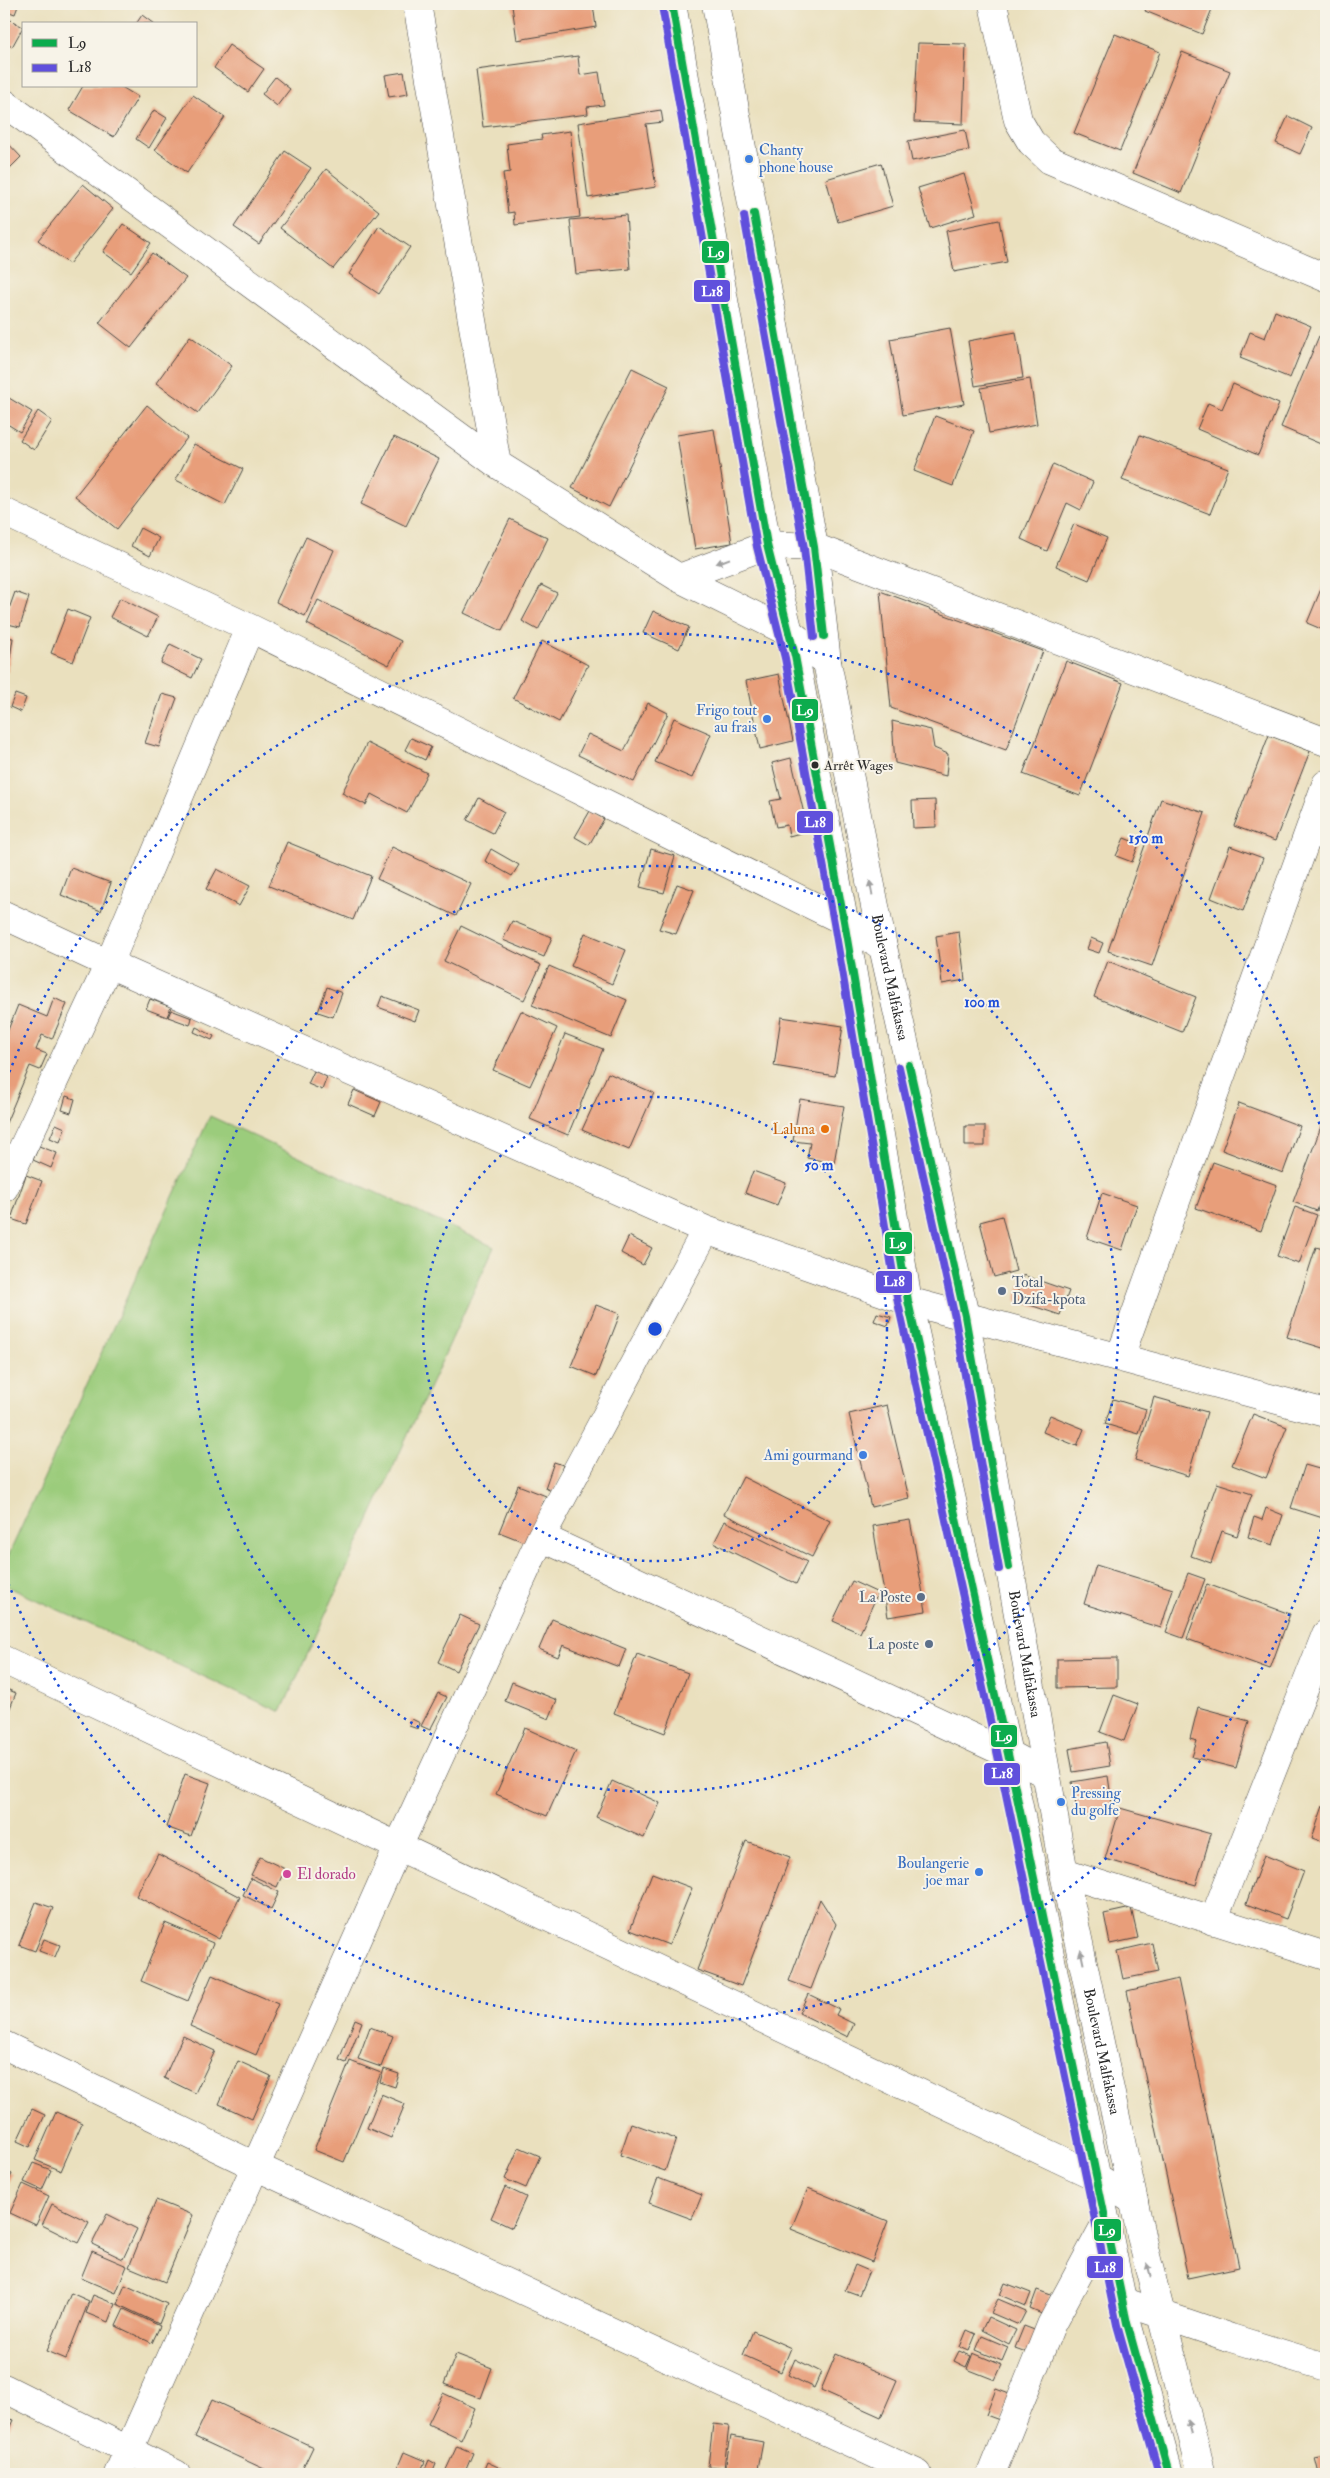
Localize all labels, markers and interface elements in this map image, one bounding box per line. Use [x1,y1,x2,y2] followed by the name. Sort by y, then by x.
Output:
[22,22,198,88] legend
[68,34,87,53] text: L9
[68,58,91,77] text: L18
[758,141,833,178] place label: Chanty phone house
[743,153,755,165] marker: Chanty phone house
[701,240,730,264] line badge: L9
[707,244,725,261] text: L9
[693,279,731,303] line badge: L18
[701,283,723,300] text: L18
[715,557,730,565] one-way arrow
[791,698,819,722] line badge: L9
[696,701,757,737] place label: Frigo tout au frais
[796,702,814,719] text: L9
[761,713,773,725] marker: Frigo tout au frais
[823,757,893,774] place label: Arrêt Wages
[810,760,820,770] marker: Arrêt Wages
[796,810,834,834] line badge: L18
[804,814,826,831] text: L18
[1129,829,1163,848] text: 150 m
[867,880,875,895] one-way arrow
[867,913,913,1043] street label: Boulevard Malfakassa
[964,993,1000,1012] text: 100 m
[773,1120,816,1139] place label: Laluna
[819,1123,831,1135] marker: Laluna
[805,1156,834,1175] text: 50 m
[884,1231,913,1255] line badge: L9
[889,1235,907,1252] text: L9
[875,1270,913,1294] line badge: L18
[883,1273,905,1290] text: L18
[1012,1273,1087,1310] place label: Total Dzifa-kpota
[996,1285,1008,1297] marker: Total Dzifa-kpota
[646,1320,664,1338] centre of rings
[763,1446,854,1465] place label: Ami gourmand
[857,1449,869,1461] marker: Ami gourmand
[859,1588,911,1607] place label: La Poste
[1004,1589,1045,1720] street label: Boulevard Malfakassa
[915,1591,927,1603] marker: La Poste
[868,1635,919,1655] place label: La poste
[923,1638,935,1650] marker: La poste
[990,1724,1018,1748] line badge: L9
[995,1728,1013,1745] text: L9
[983,1762,1021,1786] line badge: L18
[991,1765,1013,1782] text: L18
[1071,1784,1121,1820] place label: Pressing du golfe
[1055,1796,1067,1808] marker: Pressing du golfe
[897,1854,969,1890] place label: Boulangerie joe mar
[297,1865,356,1884] place label: El dorado
[973,1866,985,1878] marker: Boulangerie joe mar
[281,1868,293,1880] marker: El dorado
[1078,1949,1086,1964] one-way arrow
[1079,1986,1124,2117] street label: Boulevard Malfakassa
[1093,2218,1122,2242] line badge: L9
[1098,2222,1116,2239] text: L9
[1086,2255,1124,2279] line badge: L18
[1094,2259,1116,2276] text: L18
[1145,2262,1153,2277] one-way arrow
[1185,2420,1193,2435] one-way arrow

